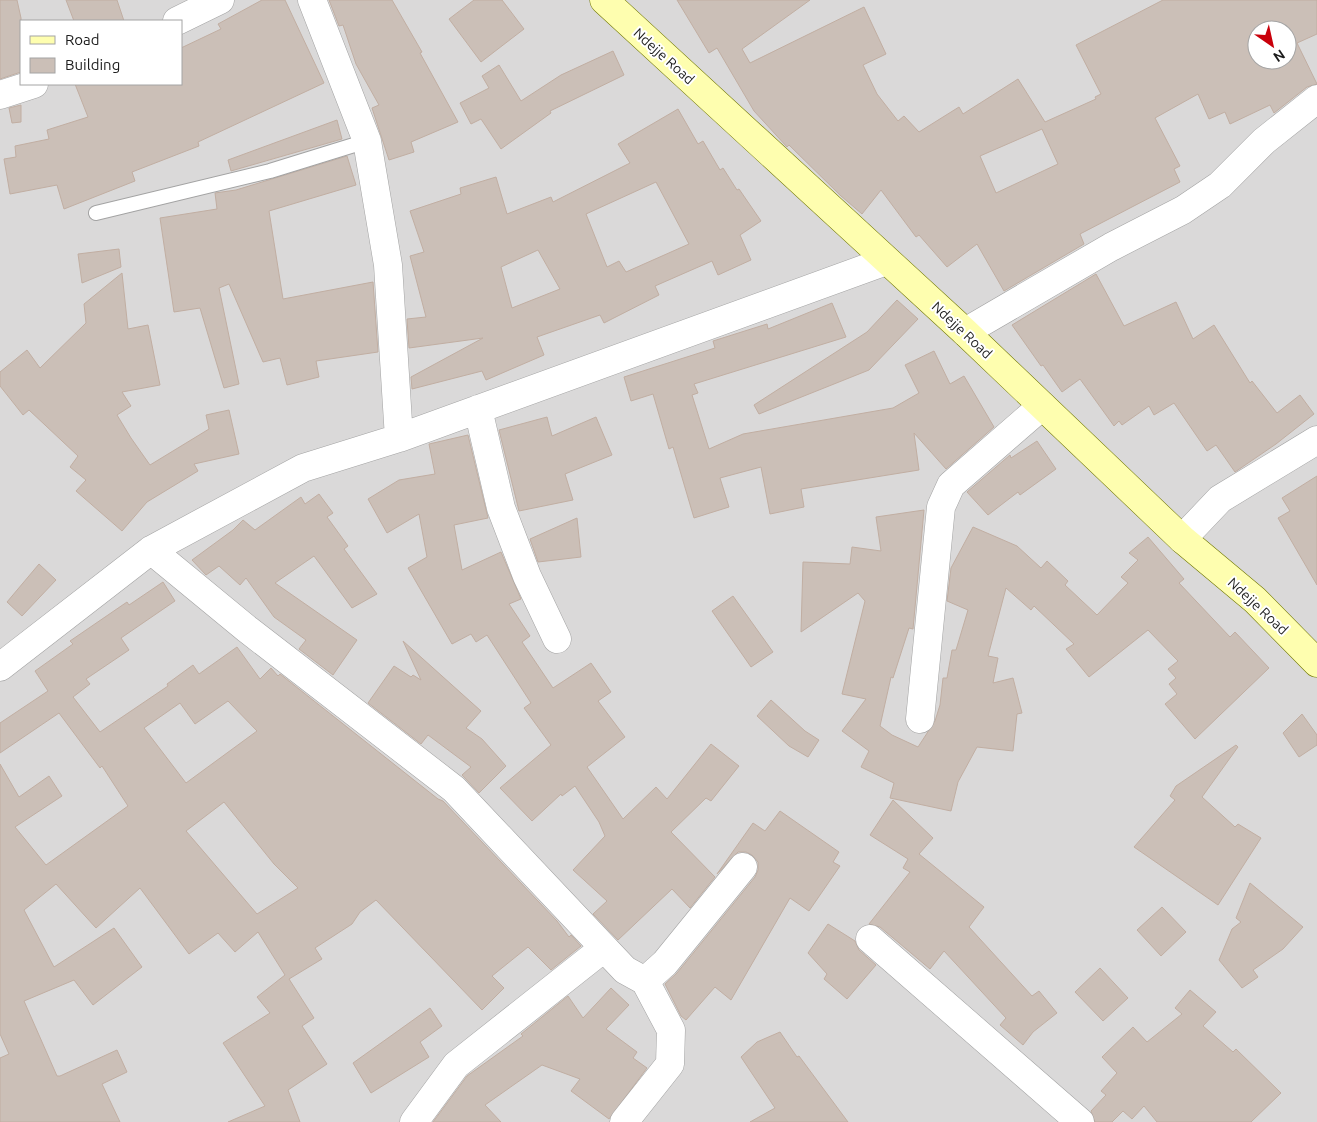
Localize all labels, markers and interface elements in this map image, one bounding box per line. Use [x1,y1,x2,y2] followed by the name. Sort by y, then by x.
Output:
[20,20,182,85] legend
[1247,20,1297,70] north arrow
[630,25,698,87] street label: Ndejje Road
[65,31,100,48] text: Road
[1270,46,1288,65] text: N
[65,56,120,73] text: Building
[929,298,995,362] street label: Ndejje Road
[1225,574,1291,638] street label: Ndejje Road

